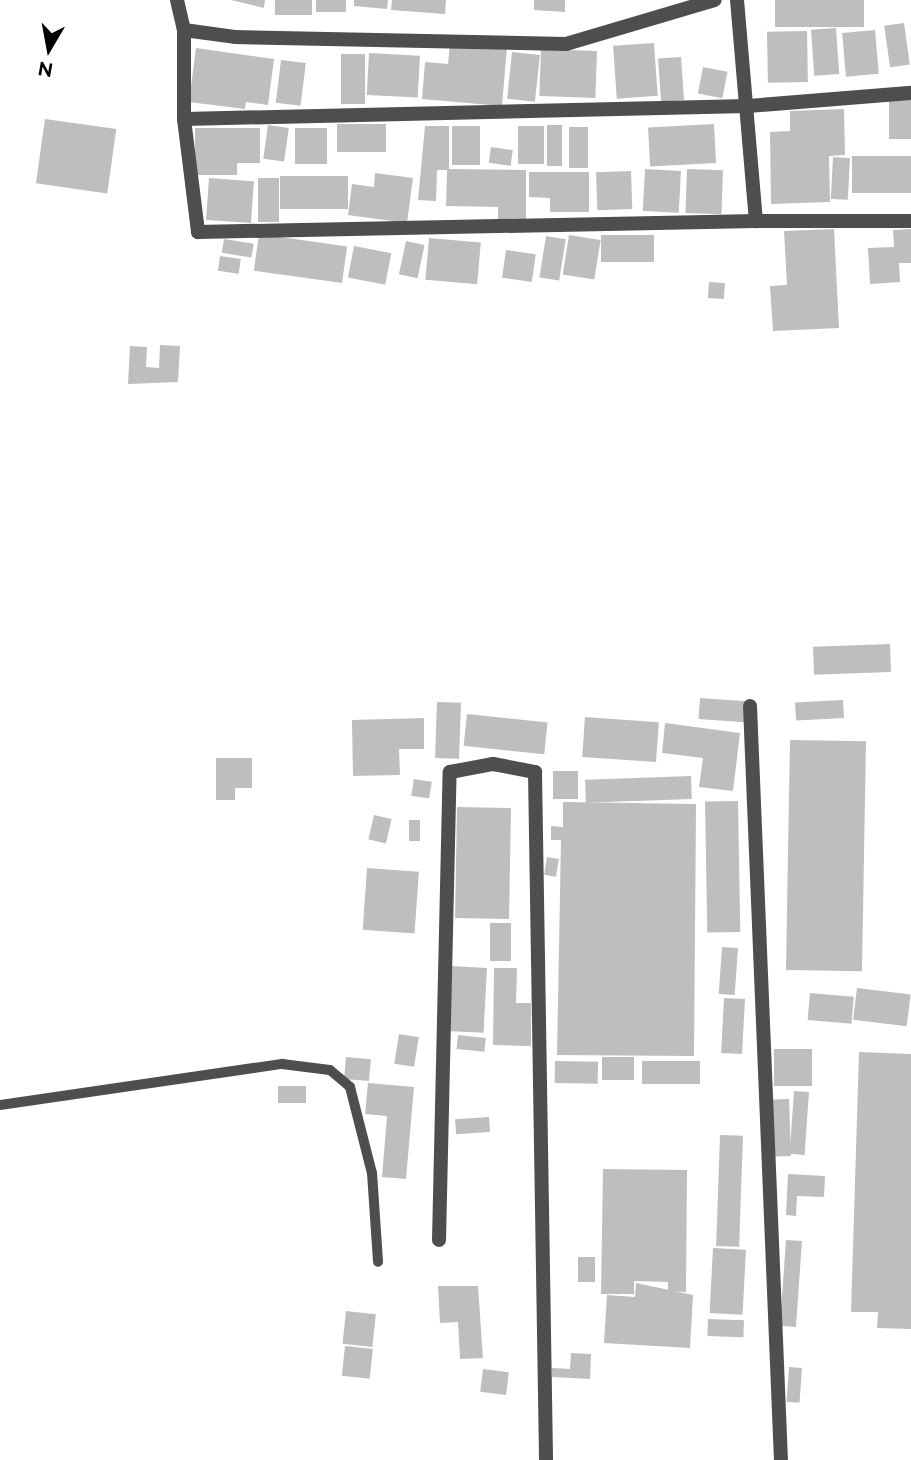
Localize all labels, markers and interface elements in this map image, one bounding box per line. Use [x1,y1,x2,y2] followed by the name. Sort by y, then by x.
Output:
[14,14,84,84] north arrow
[36,58,54,82] text: N

